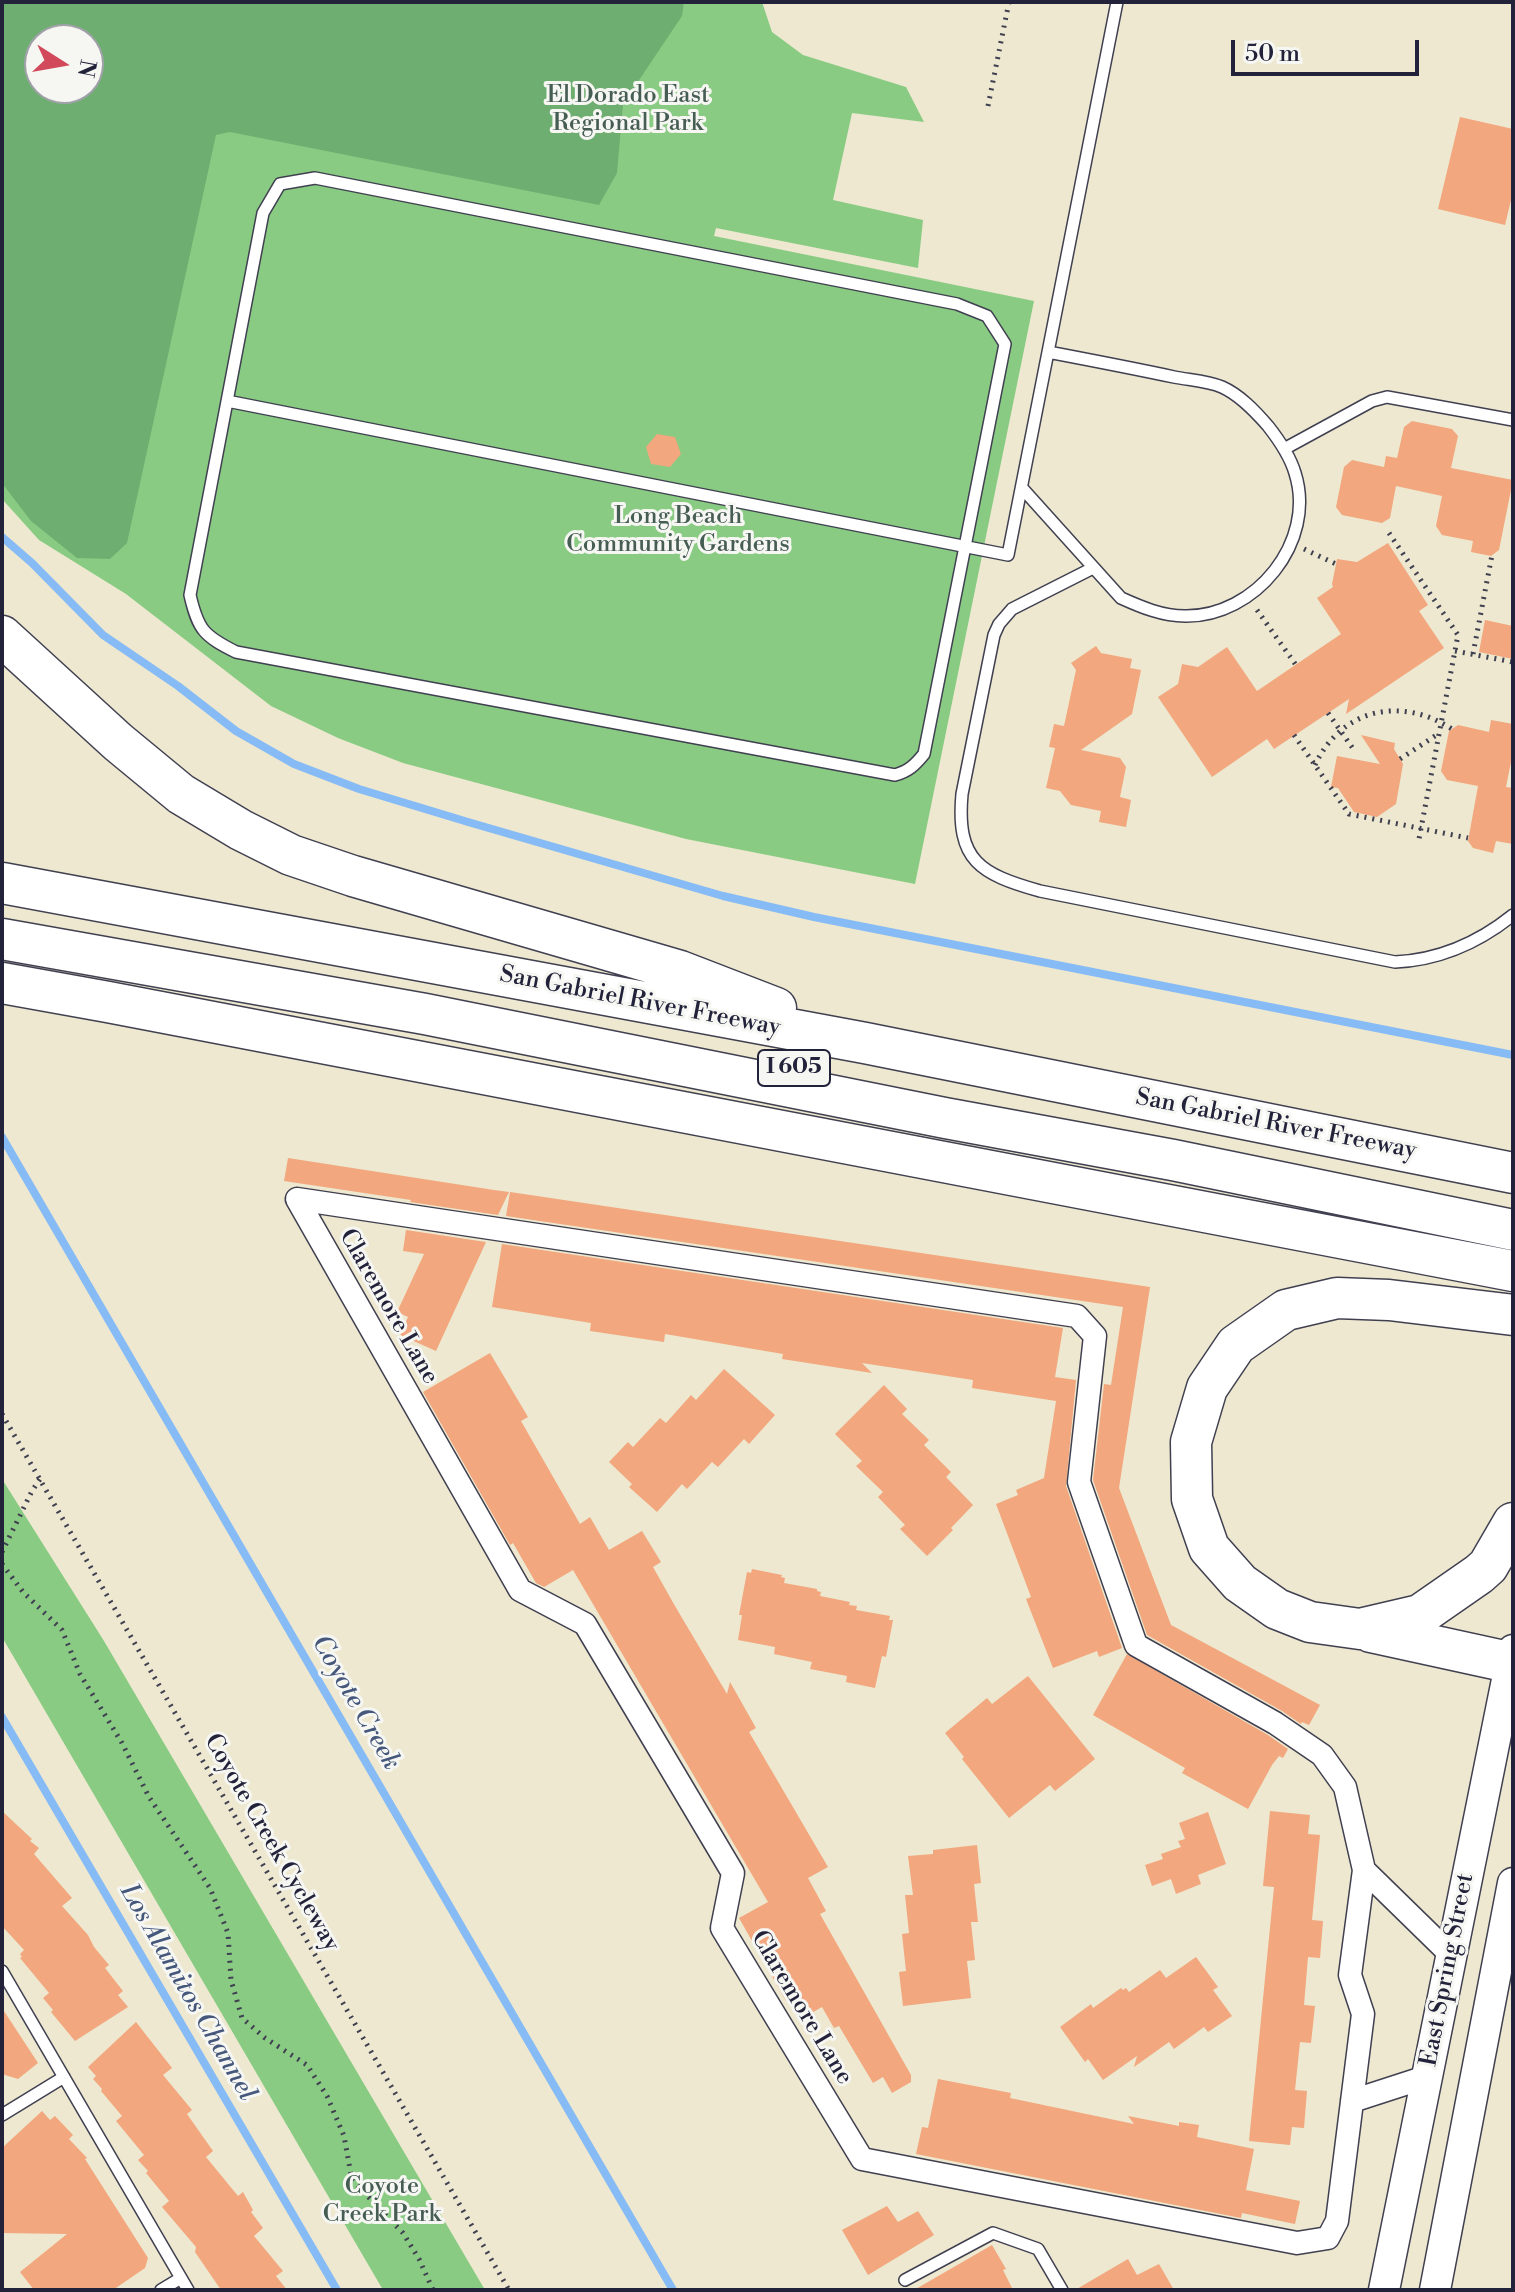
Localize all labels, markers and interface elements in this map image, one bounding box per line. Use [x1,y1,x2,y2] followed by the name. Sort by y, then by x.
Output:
[24,24,104,104] north arrow
[1235,24,1423,74] scale bar
[1245,39,1300,69] text: 50 m
[71,57,101,79] text: N
[546,82,710,138] park label: El Dorado East Regional Park
[566,503,790,559] park label: Long Beach Community Gardens
[497,961,783,1043] street label: San Gabriel River Freeway
[758,1050,830,1086] road number: I 605
[1133,1084,1419,1166] street label: San Gabriel River Freeway
[332,1224,444,1390] street label: Claremore Lane
[304,1630,406,1776] water label: Coyote Creek
[197,1729,345,1957] street label: Coyote Creek Cycleway
[1415,1871,1481,2069] street label: East Spring Street
[112,1879,262,2107] water label: Los Alamitos Channel
[744,1926,858,2090] street label: Claremore Lane
[323,2173,441,2229] park label: Coyote Creek Park

